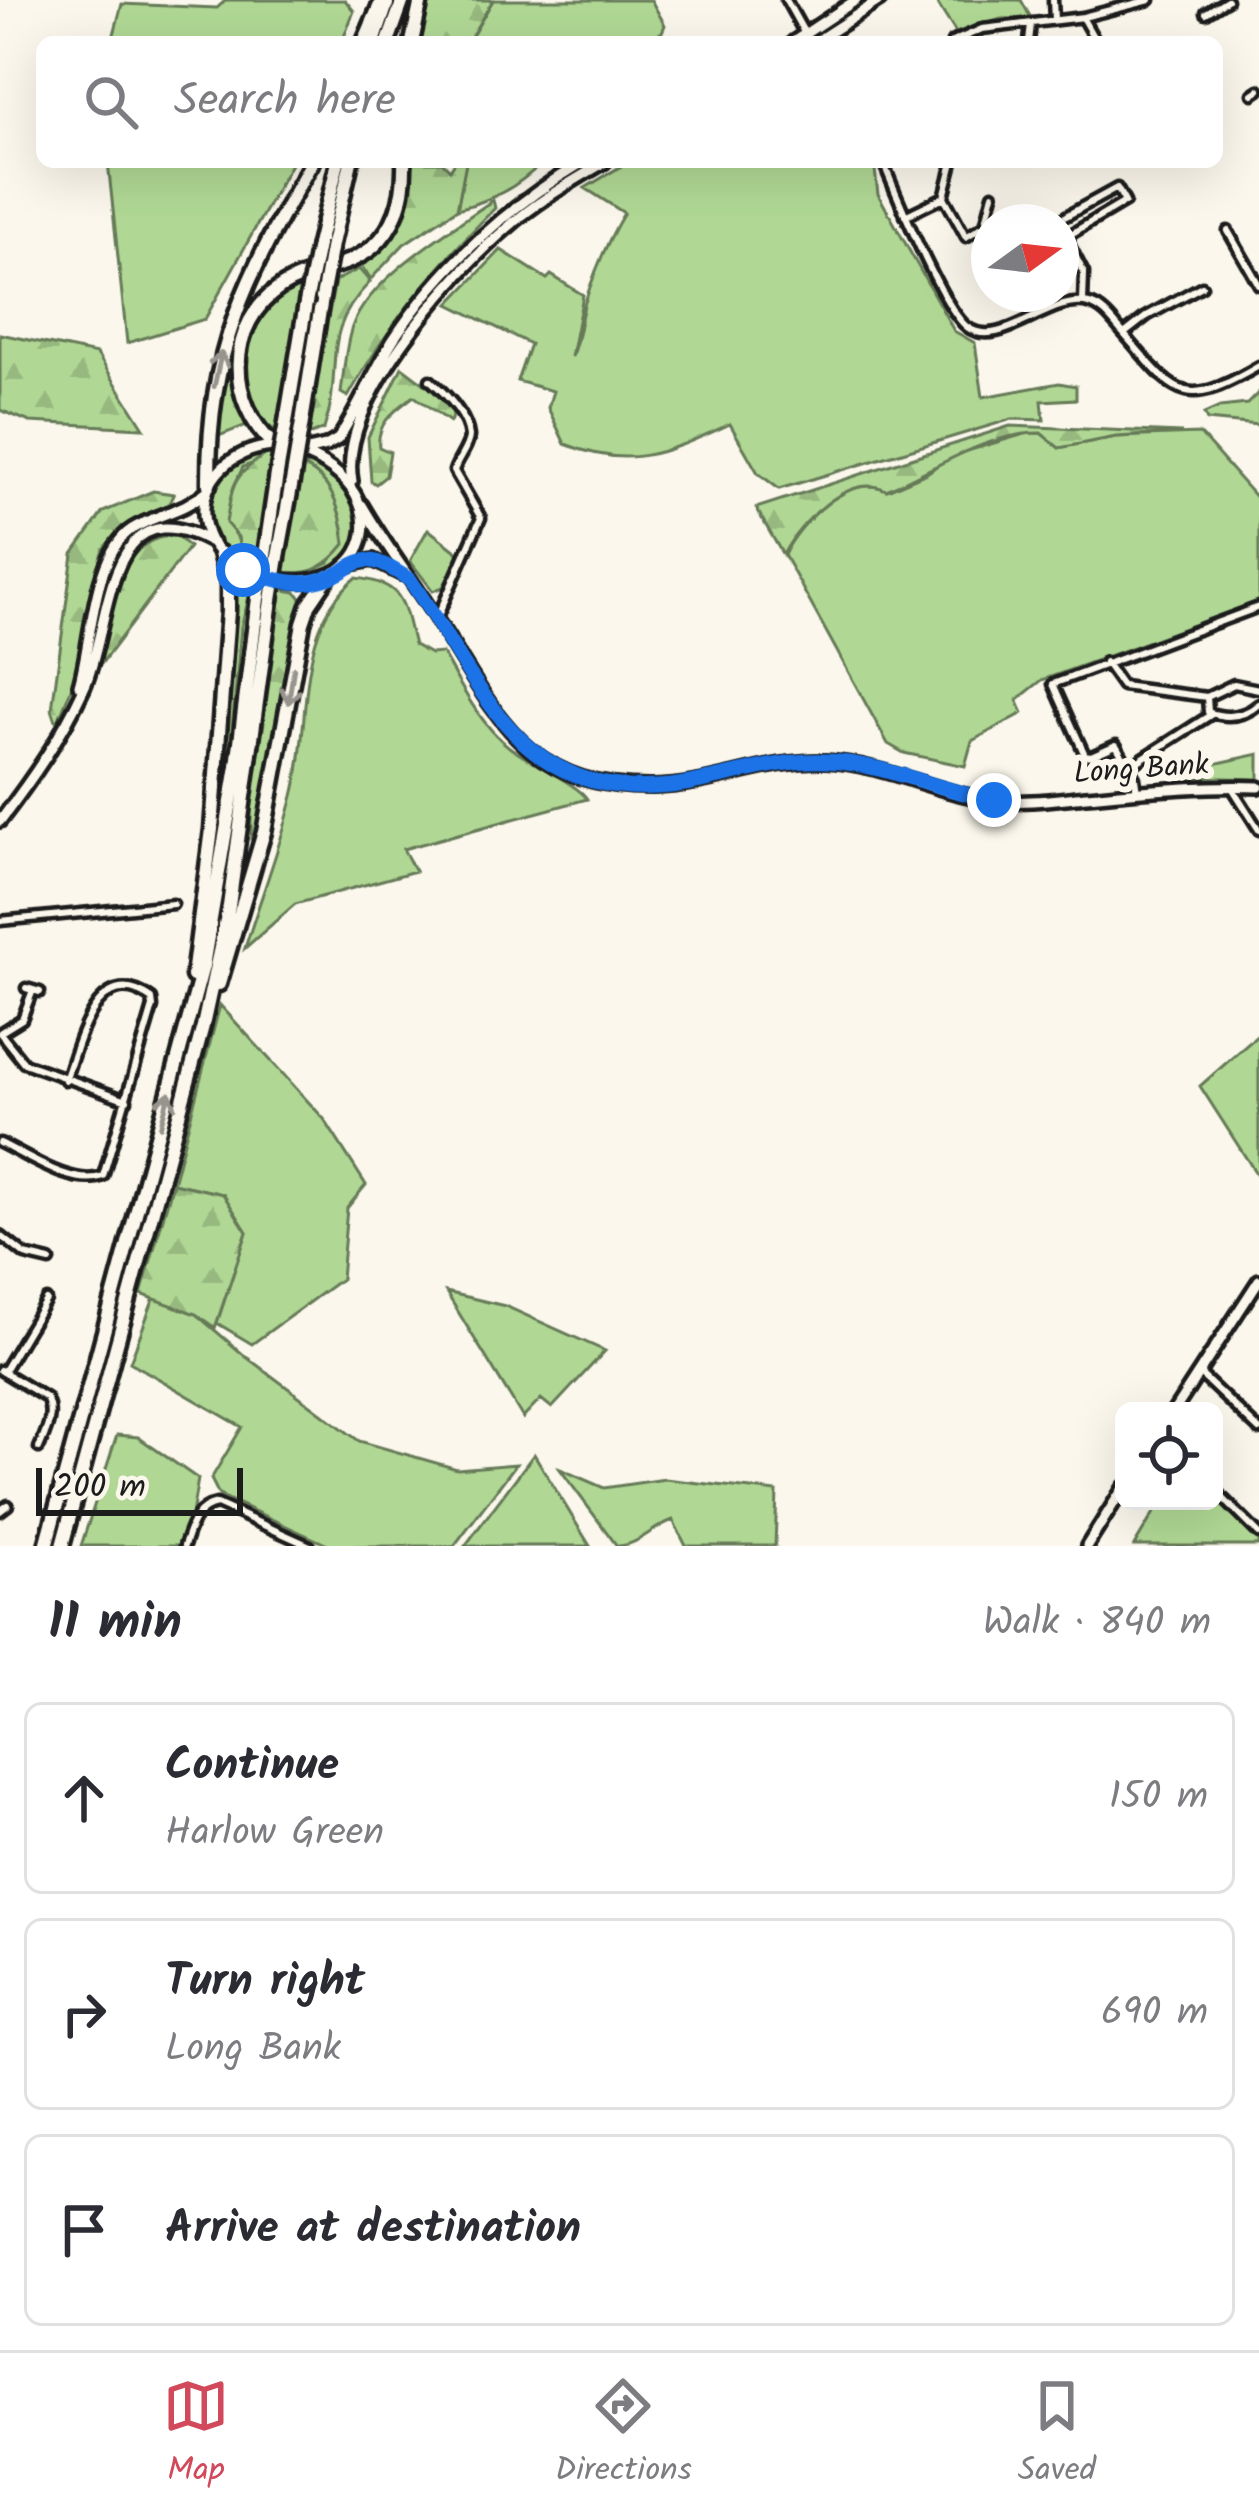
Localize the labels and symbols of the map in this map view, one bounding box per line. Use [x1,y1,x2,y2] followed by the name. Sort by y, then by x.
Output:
[971,204,1079,312] north arrow
[208,350,230,389] one-way arrow
[216,543,270,597] route start
[279,666,302,705] one-way arrow
[1072,741,1211,799] street label: Long Bank
[967,773,1021,827] route end
[156,1091,178,1129] one-way arrow
[36,1462,243,1515] scale bar

